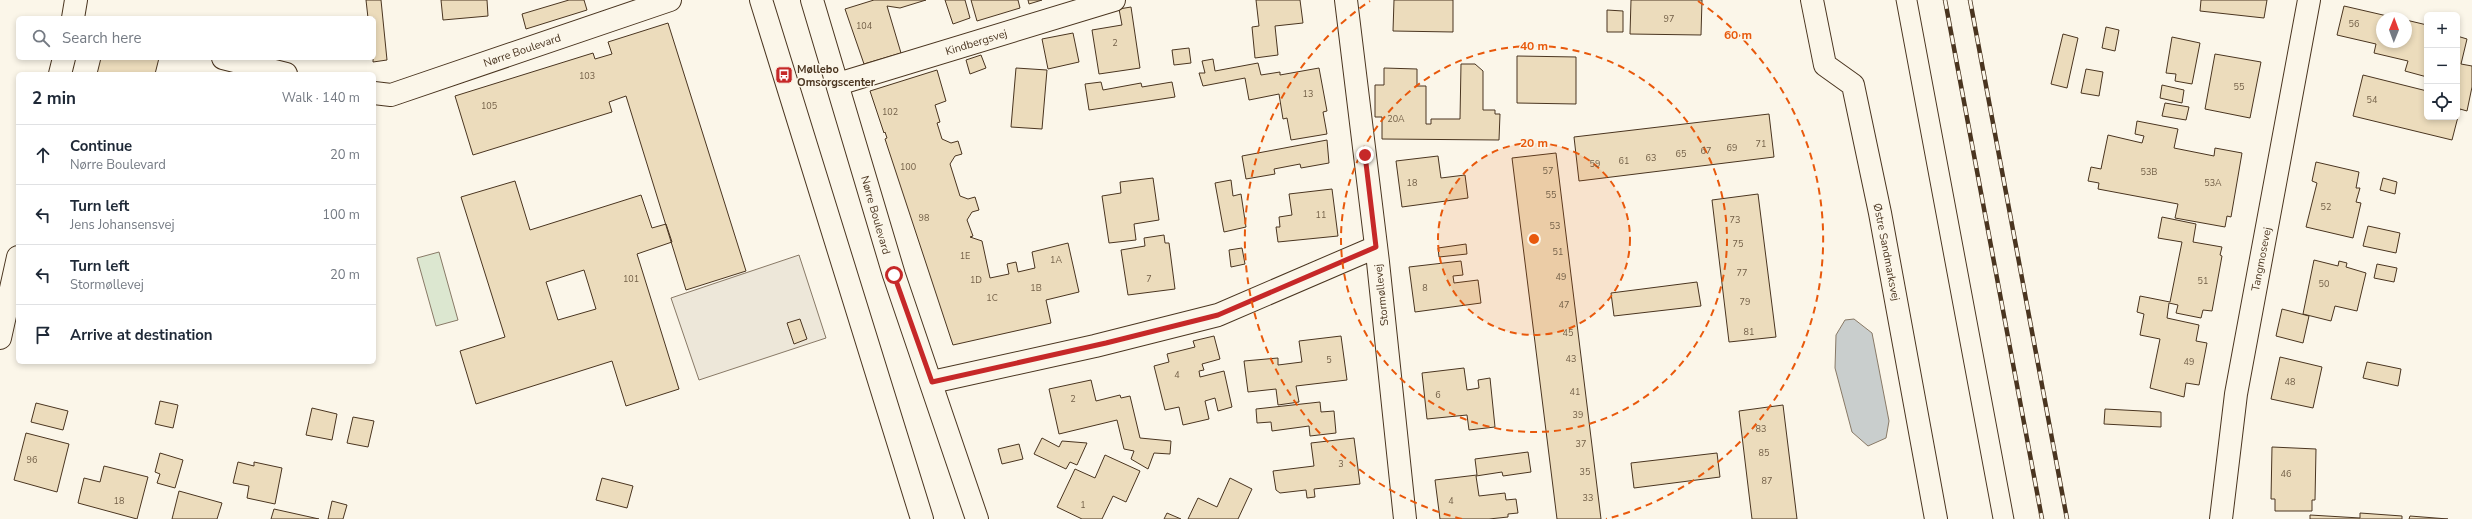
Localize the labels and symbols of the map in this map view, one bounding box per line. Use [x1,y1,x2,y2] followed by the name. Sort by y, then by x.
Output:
[2376,12,2412,48] north arrow
[1664,13,1674,25] house number: 97
[2349,18,2359,30] house number: 56
[856,20,873,32] house number: 104
[943,26,1009,59] street label: Kindbergsvej
[1724,27,1752,43] text: 60 m
[481,30,563,71] street label: Nørre Boulevard
[1112,37,1118,49] house number: 2
[1520,38,1548,54] text: 40 m
[797,62,876,90] place label: Møllebo Omsorgscenter
[774,65,794,85] bus stop icon: Møllebo Omsorgscenter
[579,70,595,82] house number: 103
[2234,81,2244,93] house number: 55
[1303,88,1313,100] house number: 13
[2367,94,2378,106] house number: 54
[481,100,497,112] house number: 105
[882,106,898,118] house number: 102
[1387,113,1405,125] house number: 20A
[1520,135,1548,151] text: 20 m
[1756,138,1766,150] house number: 71
[1727,142,1737,154] house number: 69
[1701,145,1711,157] house number: 67
[1356,146,1374,164] route end
[1676,148,1686,160] house number: 65
[1646,152,1656,164] house number: 63
[1619,155,1629,167] house number: 61
[1590,158,1600,170] house number: 59
[900,161,916,173] house number: 100
[1543,165,1553,177] house number: 57
[2141,166,2157,178] house number: 53B
[857,174,894,256] street label: Nørre Boulevard
[1407,177,1417,189] house number: 18
[2204,177,2222,189] house number: 53A
[1546,189,1556,201] house number: 55
[2321,201,2331,213] house number: 52
[1870,202,1903,302] street label: Østre Sandmarksvej
[1316,209,1326,221] house number: 11
[919,212,929,224] house number: 98
[1730,214,1740,226] house number: 73
[1550,220,1560,232] house number: 53
[2248,226,2275,292] street label: Tangmosevej
[1527,232,1541,246] centre of rings
[1733,238,1743,250] house number: 75
[1553,246,1563,258] house number: 51
[960,250,970,262] house number: 1E
[1050,254,1062,266] house number: 1A
[1371,263,1392,327] street label: Stormøllevej
[885,266,903,284] route start
[1737,267,1747,279] house number: 77
[1556,271,1566,283] house number: 49
[623,273,639,285] house number: 101
[1146,273,1152,285] house number: 7
[970,274,982,286] house number: 1D
[2198,275,2208,287] house number: 51
[2319,278,2329,290] house number: 50
[1030,282,1042,294] house number: 1B
[1422,282,1428,294] house number: 8
[986,292,998,304] house number: 1C
[1740,296,1750,308] house number: 79
[1559,299,1569,311] house number: 47
[1744,326,1754,338] house number: 81
[1563,327,1573,339] house number: 45
[1566,353,1576,365] house number: 43
[1326,354,1332,366] house number: 5
[2184,356,2194,368] house number: 49
[1174,369,1180,381] house number: 4
[2285,376,2295,388] house number: 48
[1570,386,1580,398] house number: 41
[1435,389,1441,401] house number: 6
[1070,393,1076,405] house number: 2
[1573,409,1583,421] house number: 39
[1756,423,1766,435] house number: 83
[1576,438,1586,450] house number: 37
[1759,447,1769,459] house number: 85
[27,454,37,466] house number: 96
[1338,458,1344,470] house number: 3
[1580,466,1590,478] house number: 35
[2281,468,2291,480] house number: 46
[1762,475,1772,487] house number: 87
[1583,492,1593,504] house number: 33
[114,495,124,507] house number: 18
[1448,495,1454,507] house number: 4
[1080,499,1086,511] house number: 1

